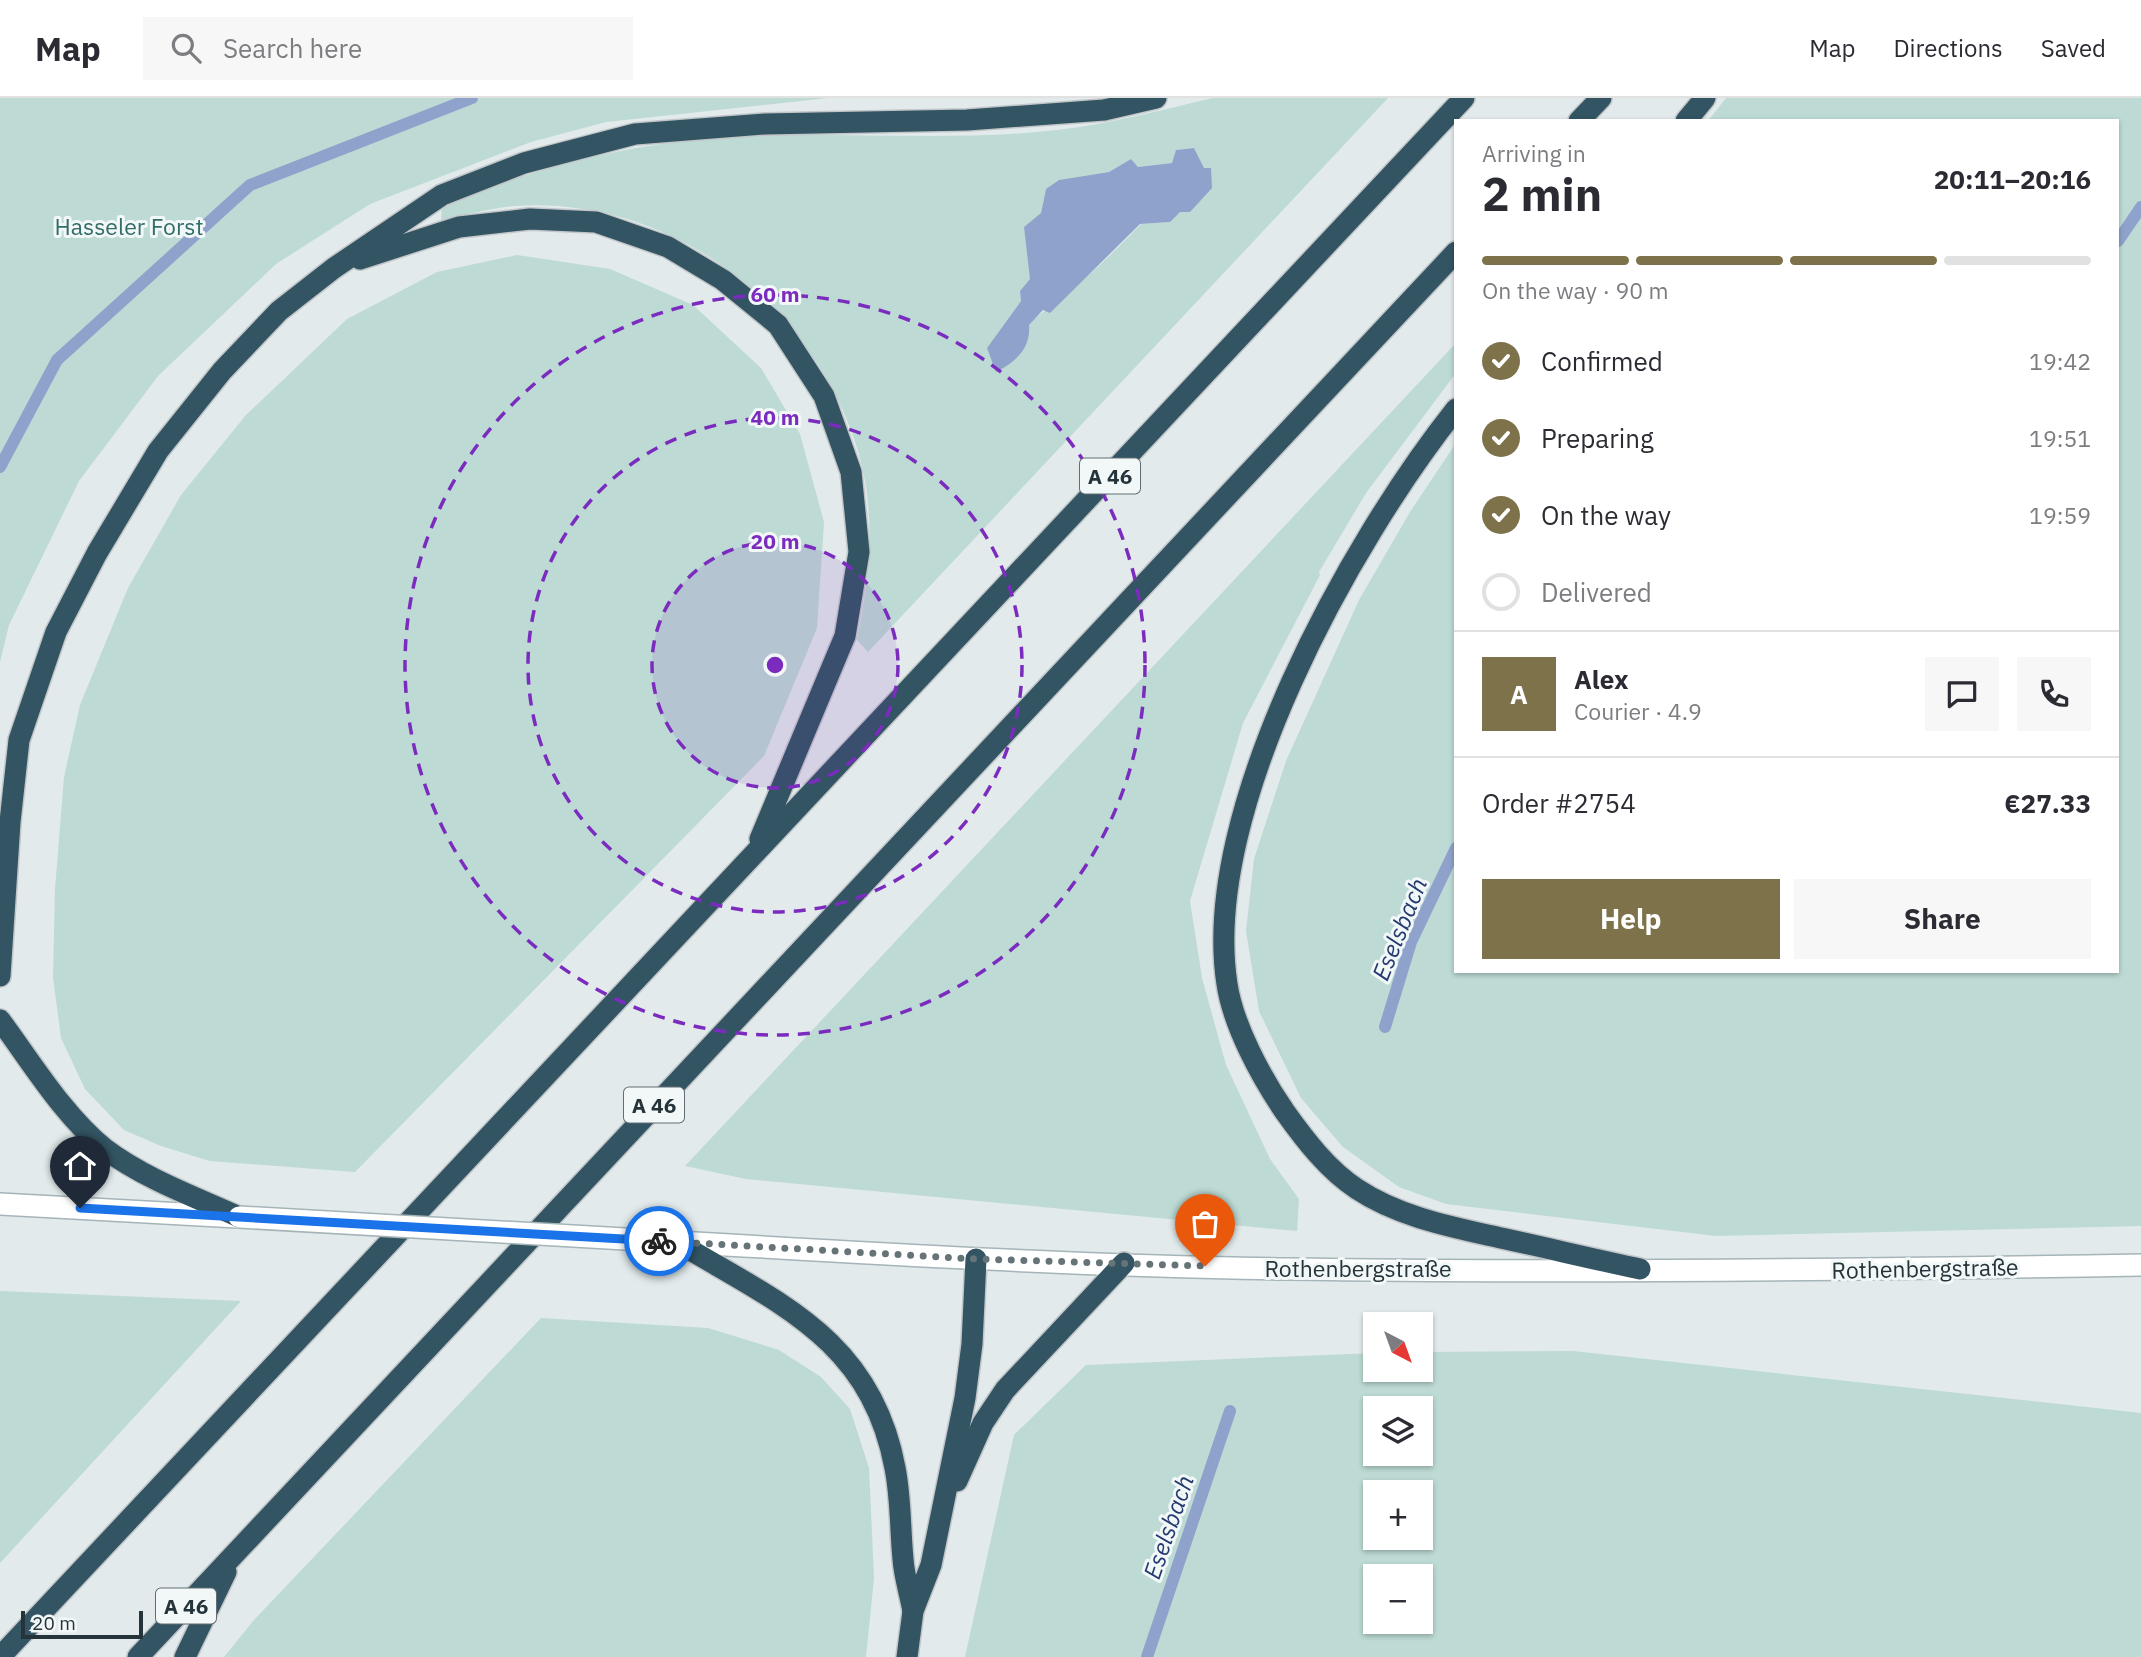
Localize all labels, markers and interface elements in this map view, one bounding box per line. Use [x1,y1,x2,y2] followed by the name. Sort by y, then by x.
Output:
[143,17,633,80] search box
[35,27,101,70] text: Map
[167,29,205,67] icon: search
[223,31,362,65] text: Search here
[1809,32,1855,64] text: Map
[1893,32,2003,64] text: Directions
[2041,32,2106,64] text: Saved
[1482,138,1586,168] text: Arriving in
[1934,162,2091,196] text: 20:11–20:16
[1482,164,1602,224] text: 2 min
[55,211,203,241] park label: Hasseler Forst
[1482,275,1669,305] text: On the way · 90 m
[751,280,799,308] text: 60 m
[1482,342,1520,380] icon: check
[1541,344,1663,378] text: Confirmed
[2029,346,2091,376] text: 19:42
[751,403,799,431] text: 40 m
[1482,419,1520,457] icon: check
[1541,421,1654,455] text: Preparing
[2029,423,2091,453] text: 19:51
[1080,458,1140,494] road number: A 46
[1482,496,1520,534] icon: check
[1541,498,1671,532] text: On the way
[2029,500,2091,530] text: 19:59
[751,527,799,555] text: 20 m
[1541,575,1652,609] text: Delivered
[763,653,787,677] centre of rings
[1925,657,1999,731] button: chat
[2017,657,2091,731] button: phone
[1574,662,1628,696] text: Alex
[1510,677,1528,711] text: A
[1574,696,1702,726] text: Courier · 4.9
[1482,786,1636,820] text: Order #2754
[2004,786,2091,820] text: €27.33
[1364,873,1434,985] water label: Eselsbach
[1482,879,1780,959] button: Help
[1794,879,2091,959] button: Share
[624,1088,684,1122] road number: A 46
[50,1136,110,1208] pin
[61,1147,99,1185] icon: home
[1175,1194,1235,1266] pin
[1186,1205,1224,1243] icon: bag
[624,1206,694,1276] courier
[640,1222,678,1260] icon: bike
[1831,1251,2019,1285] street label: Rothenbergstraße
[1264,1253,1452,1283] street label: Rothenbergstraße
[1363,1312,1433,1382] north arrow
[1363,1312,1433,1634] map controls
[1363,1396,1433,1466] button: layers
[1135,1471,1201,1583] water label: Eselsbach
[1363,1480,1433,1550] button: +
[1363,1564,1433,1634] button: −
[156,1588,216,1624] road number: A 46
[21,1608,144,1640] scale bar
[32,1611,76,1635] text: 20 m

